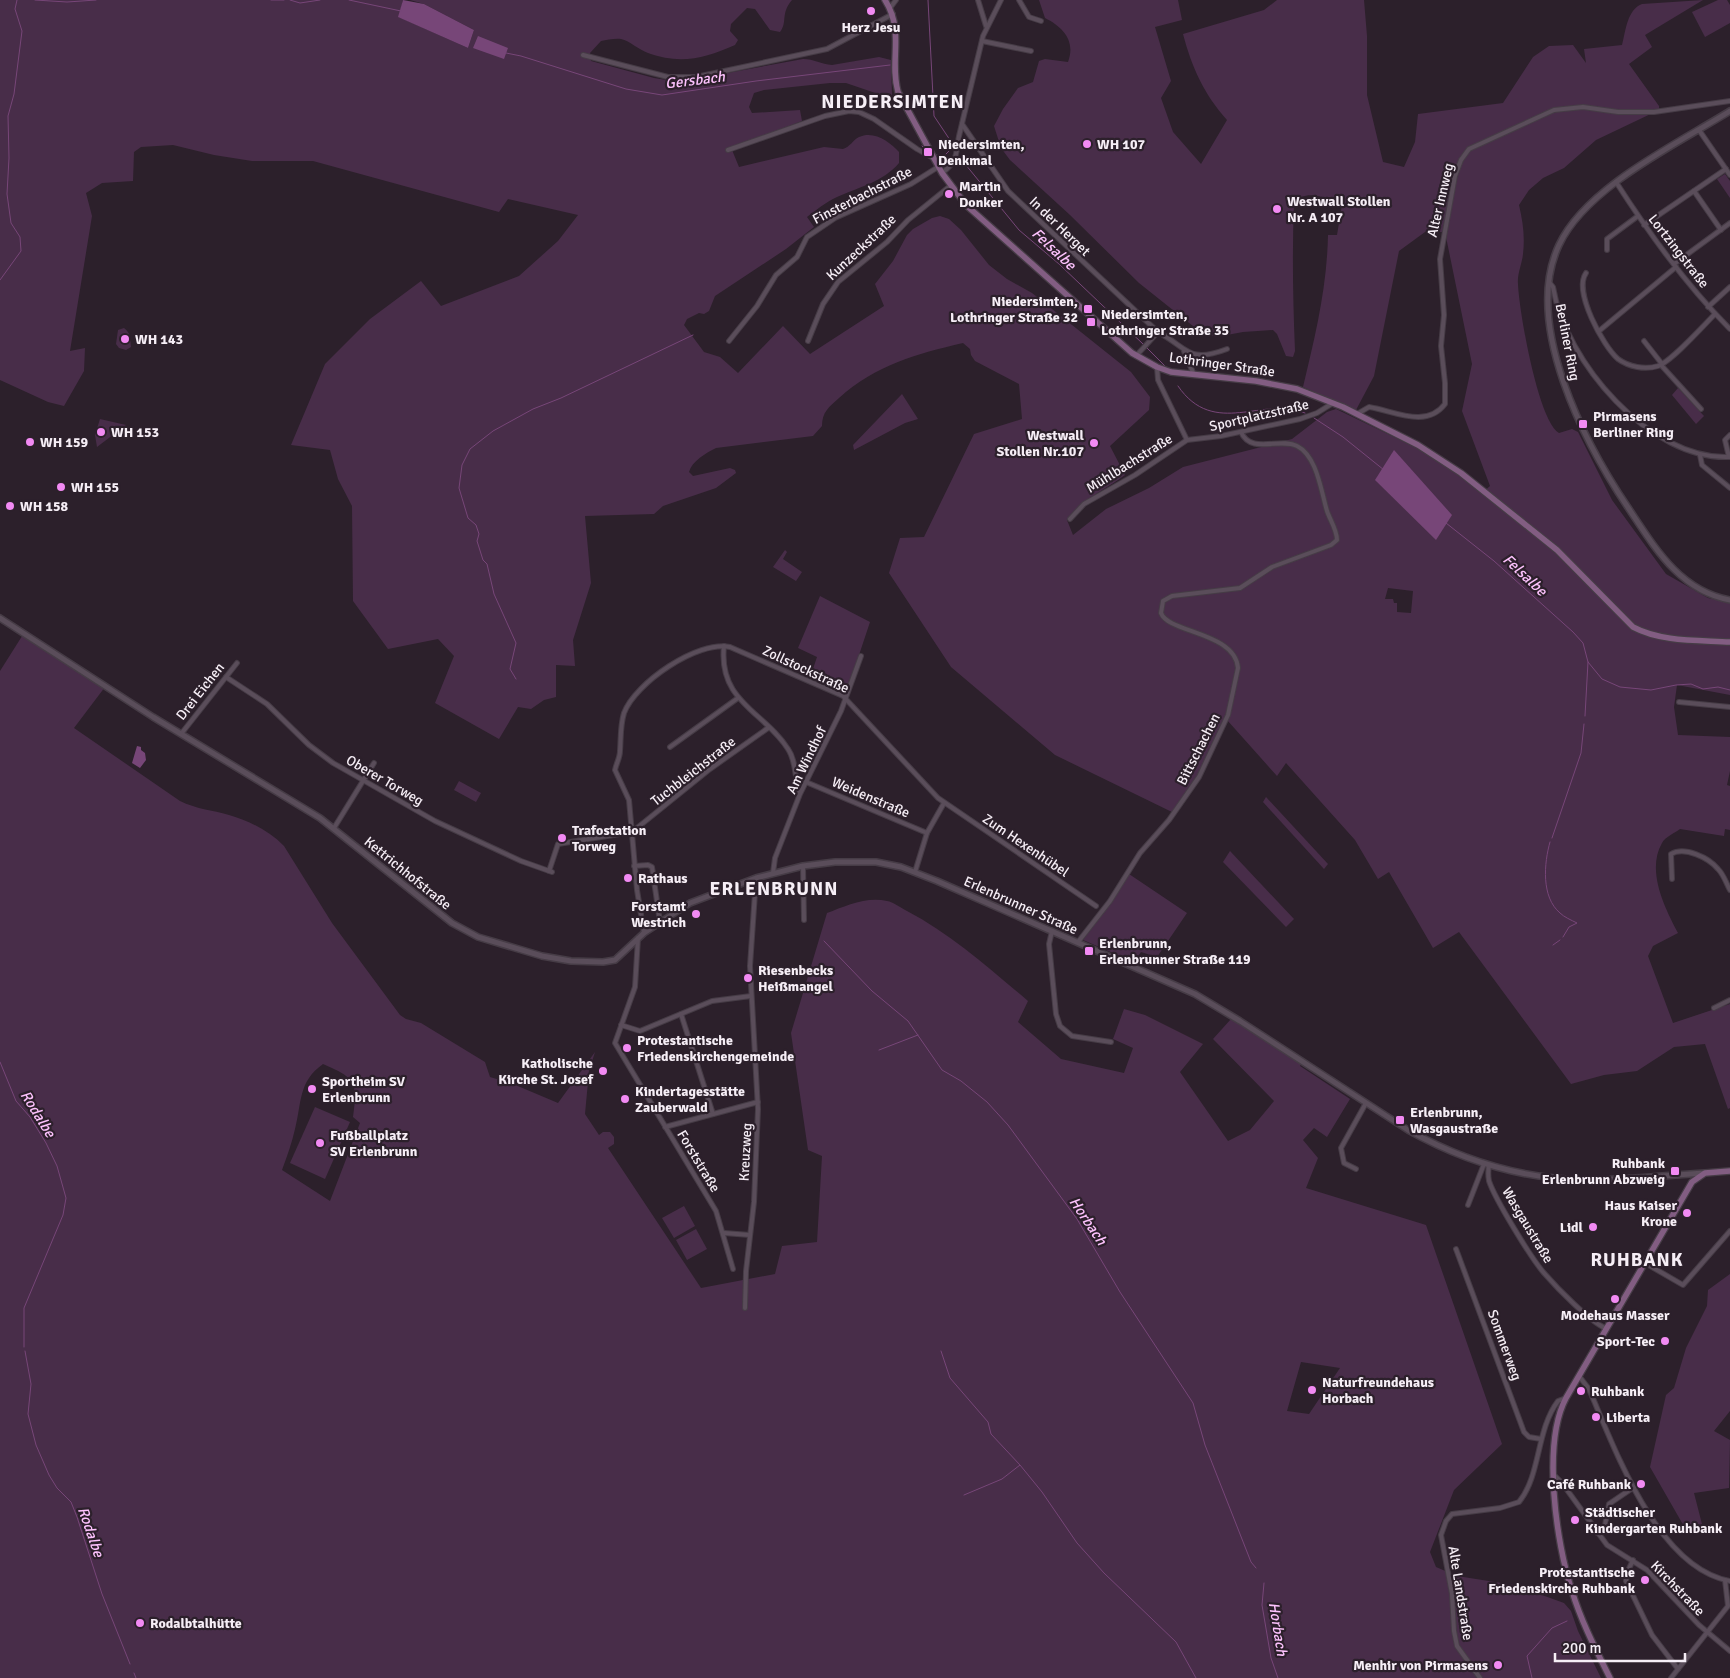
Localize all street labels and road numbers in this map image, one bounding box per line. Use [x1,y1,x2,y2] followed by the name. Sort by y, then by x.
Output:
[1424,161,1457,239] street label: Alter Innweg
[810,163,915,228] street label: Finsterbachstraße
[1026,193,1094,260] street label: In der Herget
[823,211,900,284] street label: Kunzeckstraße
[1645,211,1713,292] street label: Lortzingstraße
[1552,302,1583,382] street label: Berliner Ring
[1168,349,1276,380] street label: Lothringer Straße
[1208,396,1311,435] street label: Sportplatzstraße
[1083,430,1175,497] street label: Mühlbachstraße
[760,642,852,697] street label: Zollstockstraße
[173,659,228,724] street label: Drei Eichen
[1173,711,1224,788] street label: Bittschachen
[783,722,831,797] street label: Am Windhof
[648,733,739,810] street label: Tuchbleichstraße
[343,751,426,809] street label: Oberer Torweg
[829,773,912,822] street label: Weidenstraße
[979,810,1072,881] street label: Zum Hexenhübel
[361,833,455,914] street label: Kettrichhofstraße
[961,873,1080,938] street label: Erlenbrunner Straße
[735,1122,756,1182] street label: Kreuzweg
[673,1127,724,1195] street label: Forststraße
[1498,1184,1557,1266] street label: Wasgaustraße
[1484,1307,1525,1383] street label: Sommerweg
[1445,1545,1476,1642] street label: Alte Landstraße
[1647,1557,1708,1620] street label: Kirchstraße

